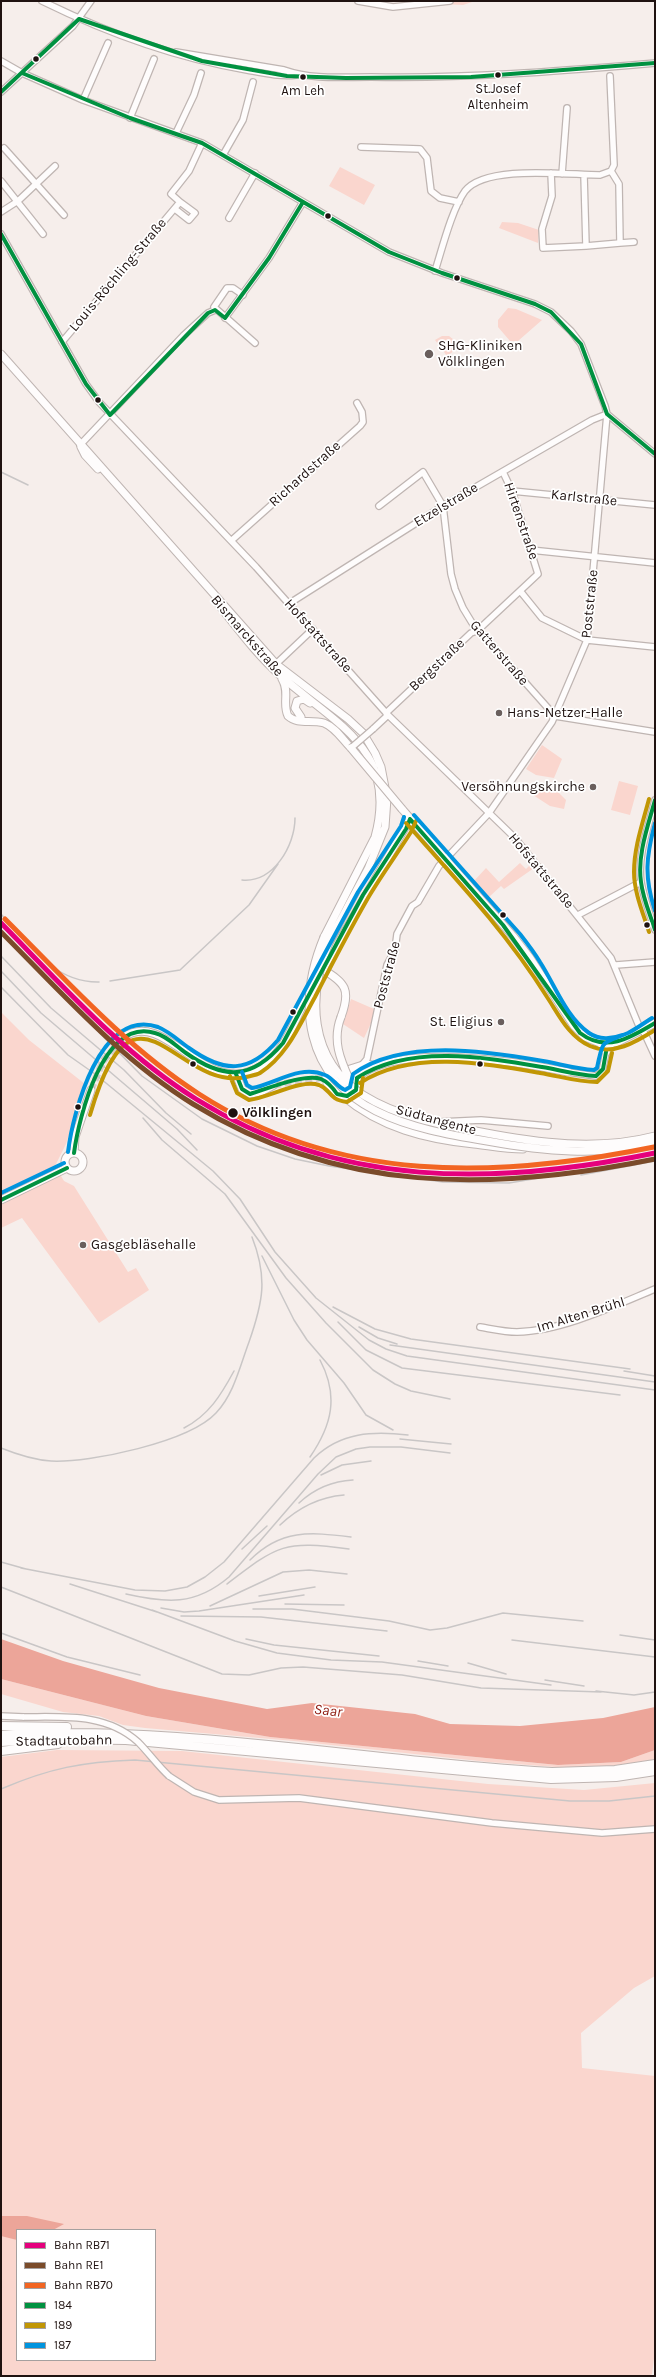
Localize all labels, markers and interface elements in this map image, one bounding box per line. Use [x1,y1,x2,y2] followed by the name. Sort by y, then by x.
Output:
[31,54,41,64] unlabelled marker
[493,70,503,80] marker: St.Josef Altenheim
[298,72,308,82] marker: Am Leh
[467,81,529,112] place label: St.Josef Altenheim
[281,83,325,99] place label: Am Leh
[323,211,333,221] unlabelled marker
[66,215,170,335] street label: Louis-Röchling-Straße
[452,273,462,283] unlabelled marker
[438,338,522,370] place label: SHG-Kliniken Völklingen
[423,348,435,360] marker: SHG-Kliniken Völklingen
[93,395,103,405] unlabelled marker
[266,437,344,511] street label: Richardstraße
[411,479,481,531] street label: Etzelstraße
[500,480,542,562] street label: Hirtenstraße
[550,486,618,510] street label: Karlstraße
[578,569,602,639] street label: Poststraße
[207,592,287,680] street label: Bismarckstraße
[280,596,356,676] street label: Hofstattstraße
[466,617,532,689] street label: Gatterstraße
[406,635,468,695] street label: Bergstraße
[507,705,623,721] place label: Hans-Netzer-Halle
[494,708,504,718] marker: Hans-Netzer-Halle
[461,779,585,795] place label: Versöhnungskirche
[588,782,598,792] marker: Versöhnungskirche
[505,830,577,912] street label: Hofstattstraße
[498,910,508,920] unlabelled marker
[642,920,652,930] unlabelled marker
[370,939,404,1011] street label: Poststraße
[288,1007,298,1017] unlabelled marker
[430,1014,493,1030] place label: St. Eligius
[496,1017,506,1027] marker: St. Eligius
[188,1059,198,1069] unlabelled marker
[475,1059,485,1069] unlabelled marker
[394,1101,478,1139] street label: Südtangente
[73,1102,83,1112] unlabelled marker
[242,1105,312,1121] place label: Völklingen
[226,1106,240,1120] marker: Völklingen
[91,1237,196,1253] place label: Gasgebläsehalle
[78,1240,88,1250] marker: Gasgebläsehalle
[535,1294,627,1336] street label: Im Alten Brühl
[313,1701,343,1721] water label: Saar
[15,1732,113,1750] street label: Stadtautobahn
[16,2229,156,2361] legend
[54,2238,110,2252] text: Bahn RB71
[54,2258,103,2272] text: Bahn RE1
[54,2278,113,2292] text: Bahn RB70
[54,2298,72,2312] text: 184
[54,2318,72,2332] text: 189
[54,2338,71,2352] text: 187

